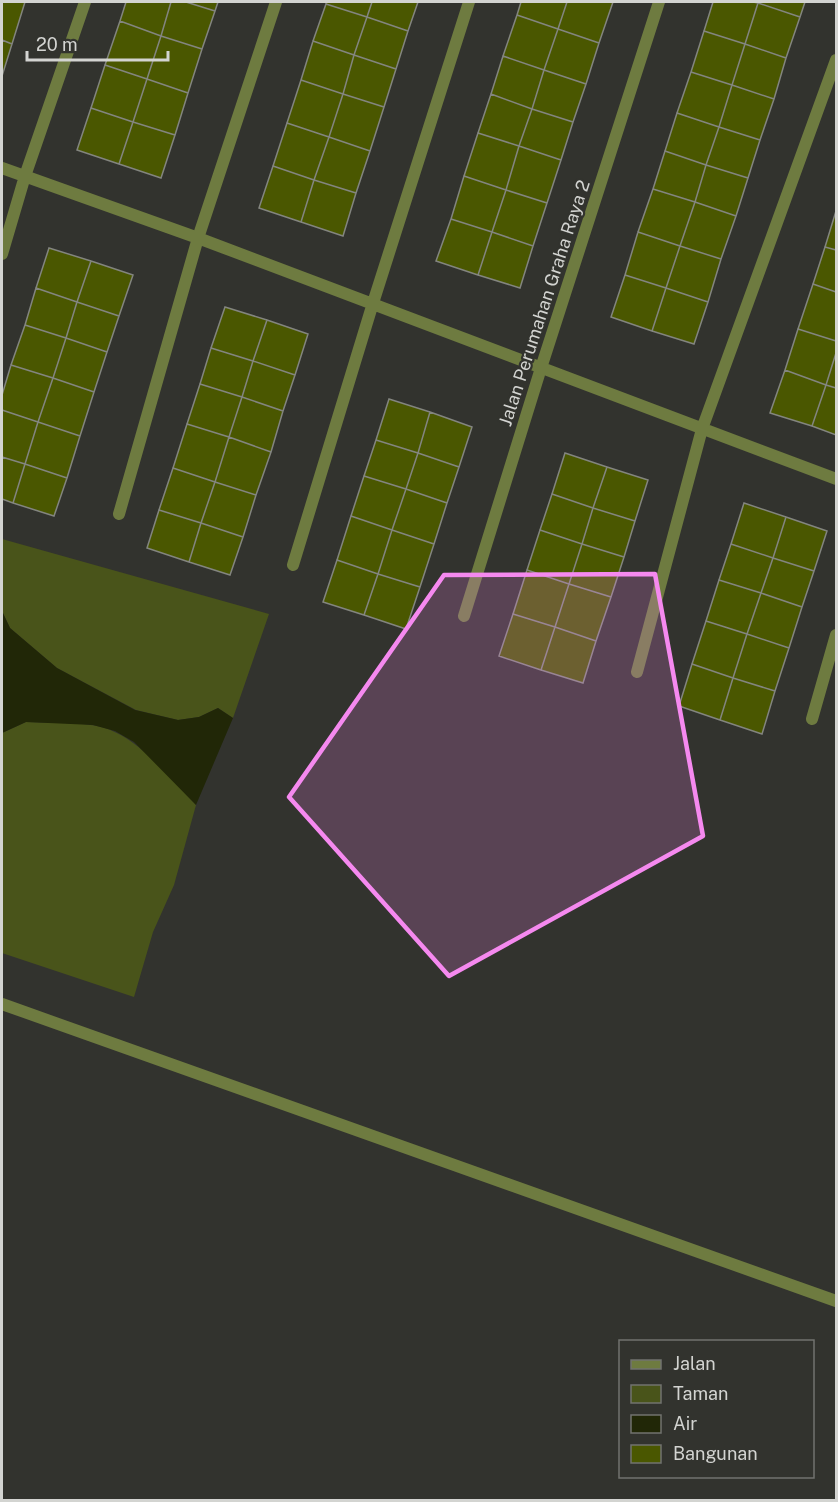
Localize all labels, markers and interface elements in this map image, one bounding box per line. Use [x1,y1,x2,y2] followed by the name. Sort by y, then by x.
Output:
[27,24,168,62] scale bar
[36,34,78,55] text: 20 m
[494,177,594,429] street label: Jalan Perumahan Graha Raya 2
[619,1340,814,1478] legend
[673,1353,716,1374] text: Jalan
[673,1383,728,1404] text: Taman
[673,1413,697,1434] text: Air
[673,1443,758,1464] text: Bangunan

